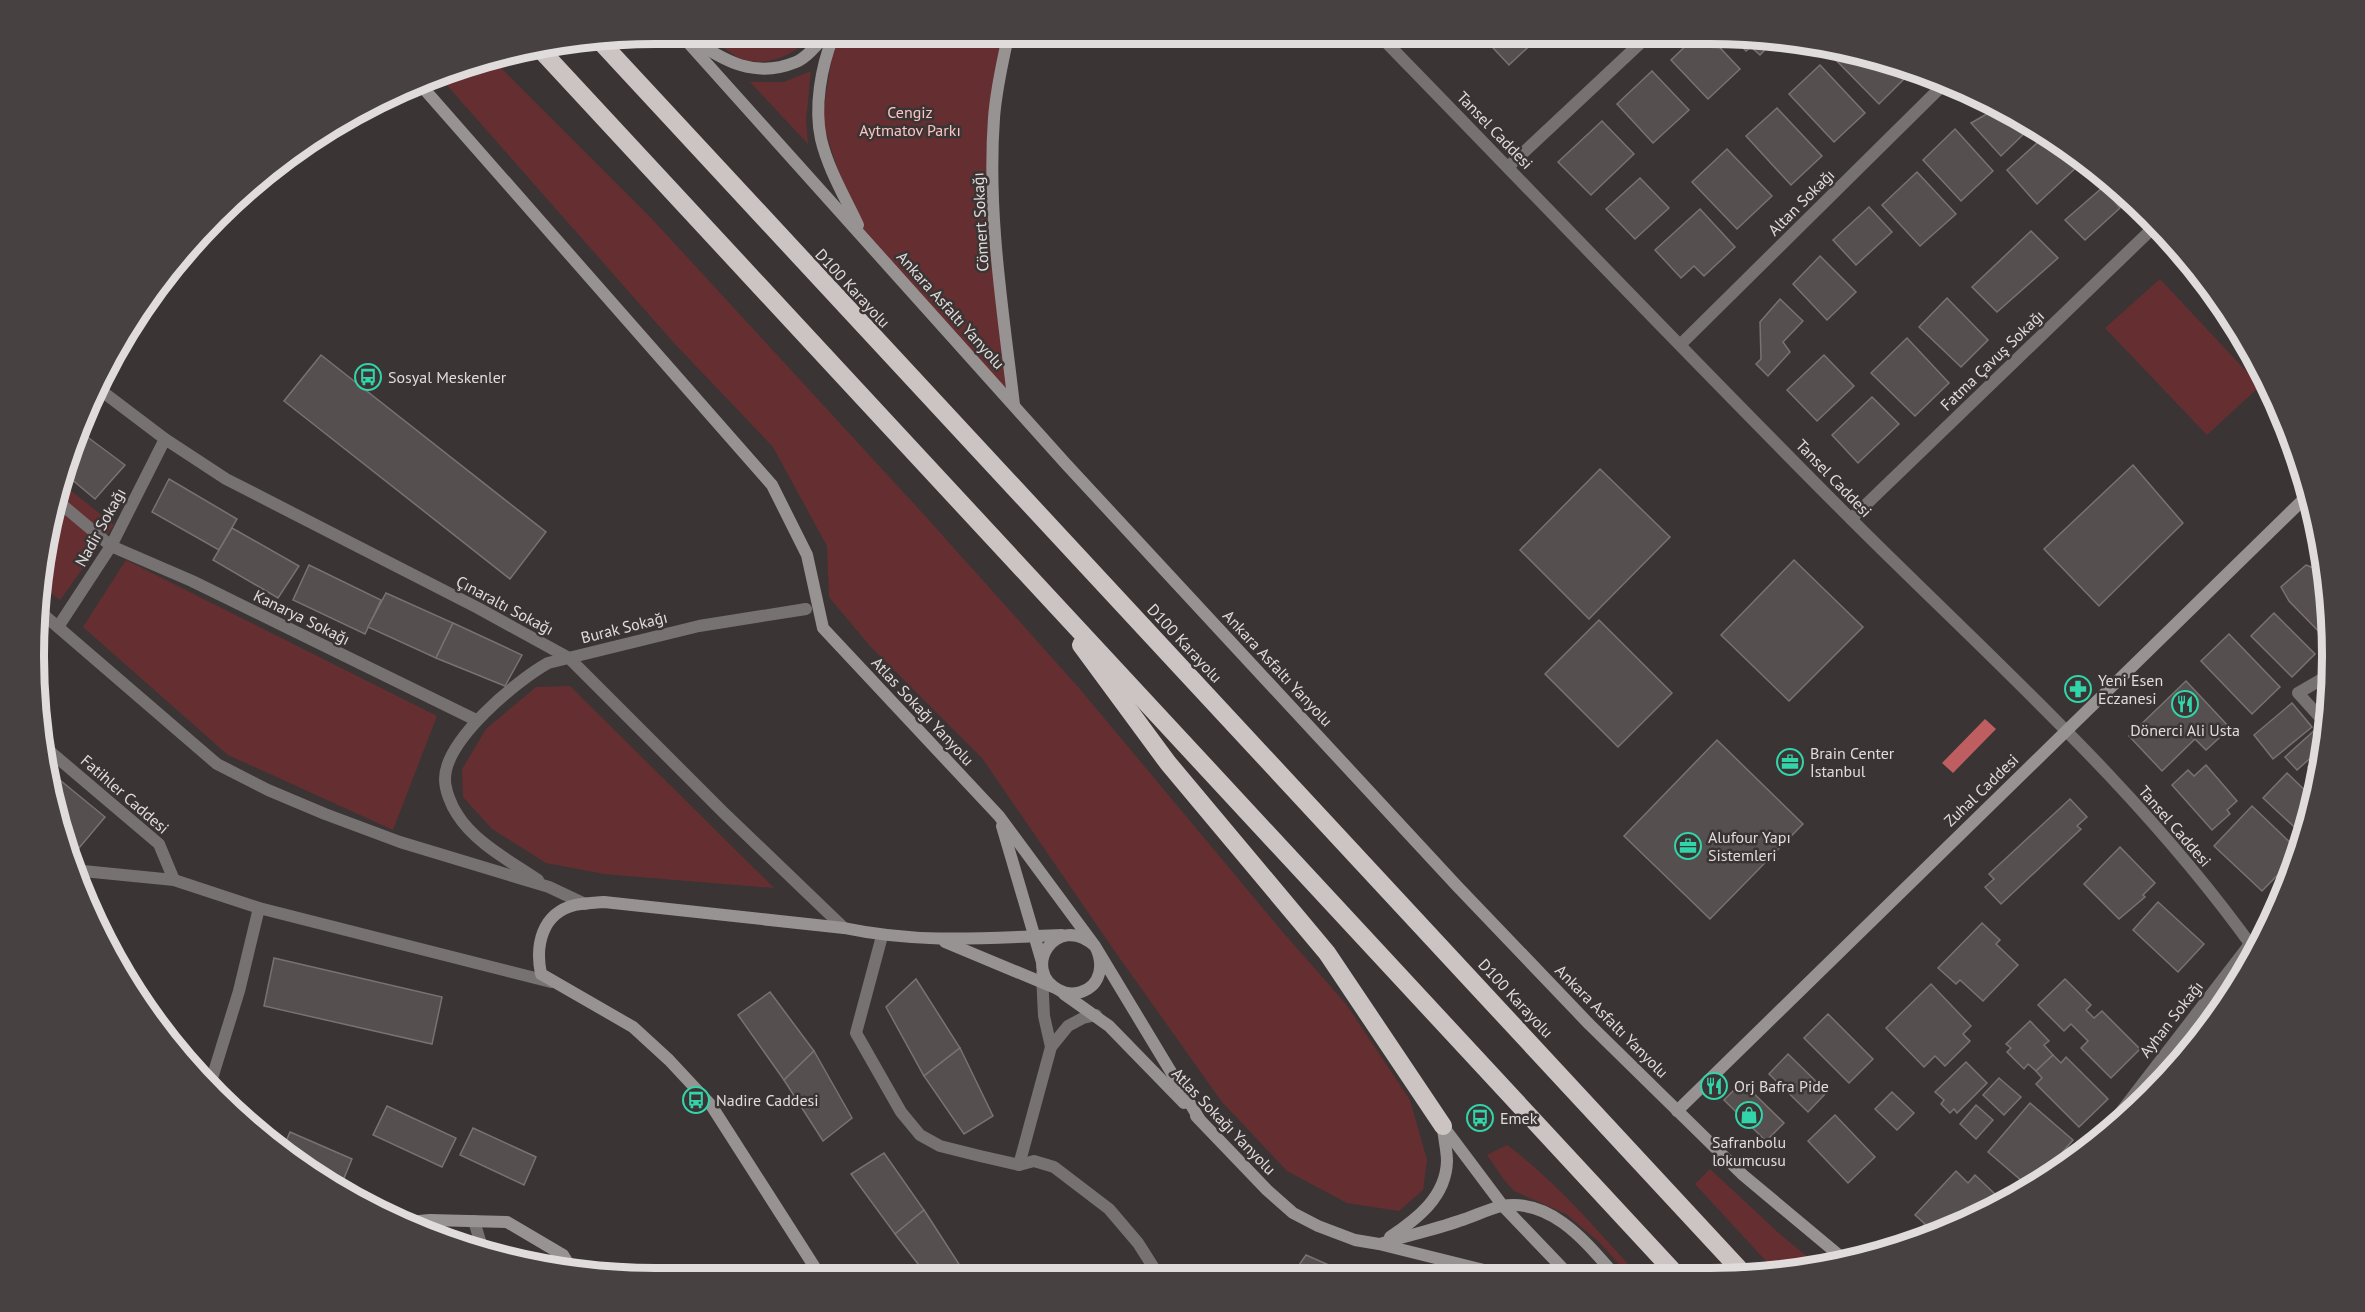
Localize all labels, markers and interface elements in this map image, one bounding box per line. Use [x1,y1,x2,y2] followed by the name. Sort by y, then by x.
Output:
[1453,87,1537,173] street label: Tansel Caddesi
[859,102,961,140] park label: Cengiz Aytmatov Parkı
[1764,165,1838,239] street label: Altan Sokağı
[967,172,993,272] street label: Cömert Sokağı
[811,244,895,332] street label: D100 Karayolu
[893,247,1009,373] street label: Ankara Asfaltı Yanyolu
[1936,305,2048,415] street label: Fatma Çavuş Sokağı
[353,362,383,392] bus stop icon: Sosyal Meskenler
[388,367,507,387] place label: Sosyal Meskenler
[1792,435,1876,521] street label: Tansel Caddesi
[70,484,130,570] street label: Nadir Sokağı
[453,571,557,639] street label: Çınaraltı Sokağı
[251,585,353,649] street label: Kanarya Sokağı
[1143,599,1227,687] street label: D100 Karayolu
[1219,606,1337,730] street label: Ankara Asfaltı Yanyolu
[579,607,669,647] street label: Burak Sokağı
[868,653,978,769] street label: Atlas Sokağı Yanyolu
[2098,670,2163,708] place label: Yeni Esen Eczanesi
[2063,674,2093,704] pharmacy icon: Yeni Esen Eczanesi
[2170,689,2200,719] restaurant icon: Dönerci Ali Usta
[2130,720,2240,740] place label: Dönerci Ali Usta
[1810,743,1895,781] place label: Brain Center İstanbul
[1775,747,1805,777] office icon: Brain Center İstanbul
[77,750,173,838] street label: Fatihler Caddesi
[1940,750,2022,830] street label: Zuhal Caddesi
[2134,781,2216,871] street label: Tansel Caddesi
[1708,827,1791,865] place label: Alufour Yapı Sistemleri
[1673,831,1703,861] office icon: Alufour Yapı Sistemleri
[1474,954,1558,1042] street label: D100 Karayolu
[1551,960,1673,1082] street label: Ankara Asfaltı Yanyolu
[2135,977,2207,1061] street label: Ayhan Sokağı
[1168,1063,1280,1179] street label: Atlas Sokağı Yanyolu
[1699,1071,1729,1101] restaurant icon: Orj Bafra Pide
[1734,1076,1829,1096] place label: Orj Bafra Pide
[681,1085,711,1115] bus stop icon: Nadire Caddesi
[716,1090,819,1110] place label: Nadire Caddesi
[1734,1100,1764,1130] shop icon: Safranbolu lokumcusu
[1465,1103,1495,1133] bus stop icon: Emek
[1500,1108,1538,1128] place label: Emek
[1712,1132,1786,1170] place label: Safranbolu lokumcusu

